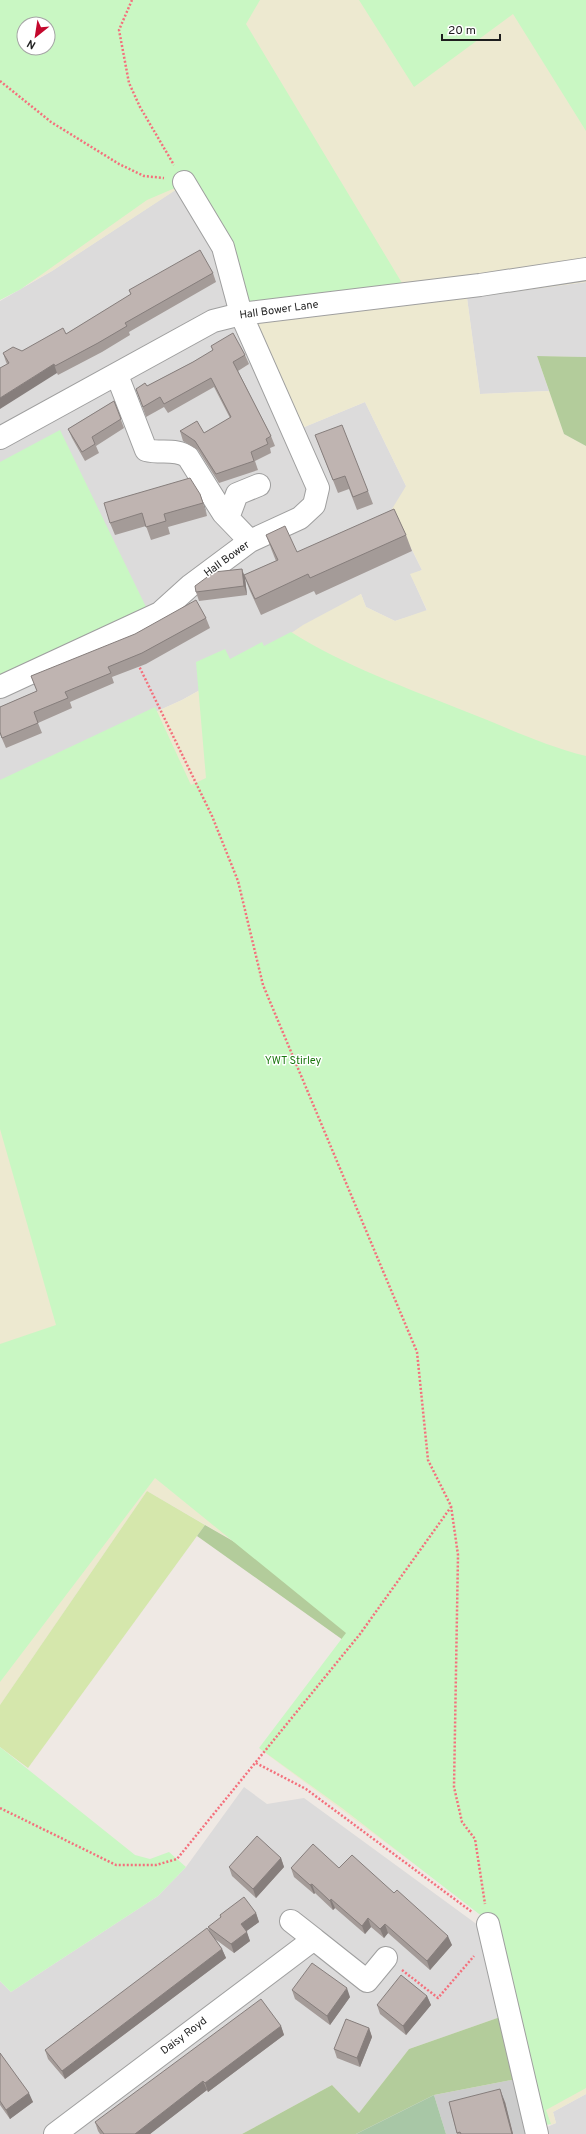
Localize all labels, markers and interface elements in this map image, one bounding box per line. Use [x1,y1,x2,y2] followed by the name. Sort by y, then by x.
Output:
[16,16,56,56] north arrow
[442,16,500,42] scale bar
[448,23,476,39] text: 20 m
[25,36,38,52] text: N
[238,298,320,322] street label: Hall Bower Lane
[201,537,253,580] street label: Hall Bower
[265,1054,322,1068] park label: YWT Stirley
[158,2014,210,2058] street label: Daisy Royd

